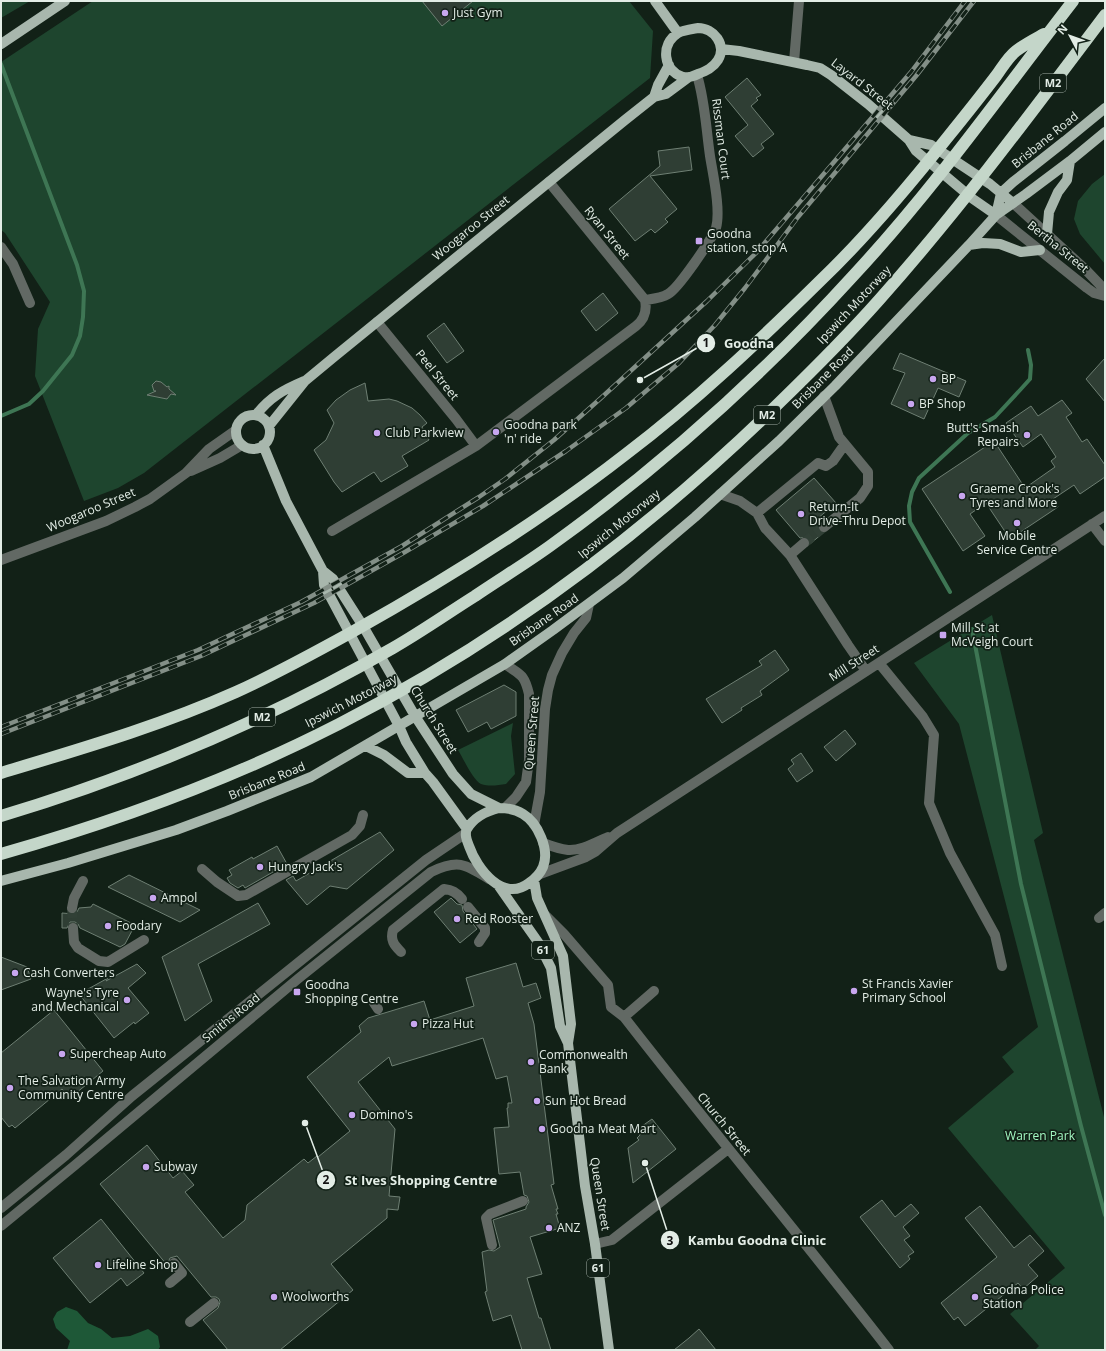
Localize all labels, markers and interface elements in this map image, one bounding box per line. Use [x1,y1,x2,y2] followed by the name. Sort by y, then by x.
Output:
[452,4,503,21] place label: Just Gym
[440,8,450,18] marker: Just Gym
[1050,16,1090,56] north arrow
[1053,21,1071,37] text: N
[828,54,897,113] street label: Layard Street
[1040,74,1066,92] road number: M2
[708,97,735,180] street label: Rissman Court
[1008,107,1082,172] street label: Brisbane Road
[429,191,513,264] street label: Woogaroo Street
[581,202,634,263] street label: Ryan Street
[1024,217,1093,277] street label: Bertha Street
[707,225,787,256] place label: Goodna station, stop A
[694,236,704,246] marker: Goodna station, stop A
[813,261,895,348] street label: Ipswich Motorway
[696,331,782,356] callout: Goodna
[703,334,709,351] text: 1
[724,334,774,352] text: Goodna
[788,343,857,412] street label: Brisbane Road
[412,346,463,403] street label: Peel Street
[941,370,956,387] place label: BP
[928,374,938,384] marker: BP
[919,395,966,412] place label: BP Shop
[906,399,916,409] marker: BP Shop
[754,406,780,424] road number: M2
[504,416,578,447] place label: Goodna park 'n' ride
[946,419,1019,450] place label: Butt's Smash Repairs
[385,424,464,441] place label: Club Parkview
[491,427,501,437] marker: Goodna park 'n' ride
[372,428,382,438] marker: Club Parkview
[1022,430,1032,440] marker: Butt's Smash Repairs
[970,480,1060,511] place label: Graeme Crook's Tyres and More
[44,483,138,536] street label: Woogaroo Street
[574,484,664,562] street label: Ipswich Motorway
[957,491,967,501] marker: Graeme Crook's Tyres and More
[809,498,906,529] place label: Return-It Drive-Thru Depot
[796,509,806,519] marker: Return-It Drive-Thru Depot
[1012,518,1022,528] marker: Mobile Service Centre
[977,527,1057,558] place label: Mobile Service Centre
[506,589,582,650] street label: Brisbane Road
[951,619,1033,650] place label: Mill St at McVeigh Court
[938,630,948,640] marker: Mill St at McVeigh Court
[825,640,882,685] street label: Mill Street
[302,670,401,731] street label: Ipswich Motorway
[407,683,462,757] street label: Church Street
[520,695,543,771] street label: Queen Street
[249,708,275,726] road number: M2
[226,757,308,804] street label: Brisbane Road
[268,858,343,875] place label: Hungry Jack's
[255,862,265,872] marker: Hungry Jack's
[161,889,197,906] place label: Ampol
[148,893,158,903] marker: Ampol
[465,910,533,927] place label: Red Rooster
[452,914,462,924] marker: Red Rooster
[116,917,163,934] place label: Foodary
[103,921,113,931] marker: Foodary
[532,941,554,959] road number: 61
[23,964,115,981] place label: Cash Converters
[10,968,20,978] marker: Cash Converters
[862,975,953,1006] place label: St Francis Xavier Primary School
[305,976,399,1007] place label: Goodna Shopping Centre
[31,984,119,1015] place label: Wayne's Tyre and Mechanical
[849,986,859,996] marker: St Francis Xavier Primary School
[292,987,302,997] marker: Goodna Shopping Centre
[198,989,263,1046] street label: Smiths Road
[122,995,132,1005] marker: Wayne's Tyre and Mechanical
[422,1015,474,1032] place label: Pizza Hut
[409,1019,419,1029] marker: Pizza Hut
[70,1045,166,1062] place label: Supercheap Auto
[539,1046,628,1077] place label: Commonwealth Bank
[57,1049,67,1059] marker: Supercheap Auto
[526,1057,536,1067] marker: Commonwealth Bank
[18,1072,126,1103] place label: The Salvation Army Community Centre
[5,1083,15,1093] marker: The Salvation Army Community Centre
[694,1088,755,1159] street label: Church Street
[545,1092,626,1109] place label: Sun Hot Bread
[532,1096,542,1106] marker: Sun Hot Bread
[360,1106,413,1123] place label: Domino's
[347,1110,357,1120] marker: Domino's
[550,1120,656,1137] place label: Goodna Meat Mart
[537,1124,547,1134] marker: Goodna Meat Mart
[1005,1127,1076,1144] park label: Warren Park
[586,1156,615,1232] street label: Queen Street
[154,1158,198,1175] place label: Subway
[141,1162,151,1172] marker: Subway
[316,1168,505,1193] callout: St Ives Shopping Centre
[323,1171,330,1188] text: 2
[345,1171,498,1189] text: St Ives Shopping Centre
[557,1219,581,1236] place label: ANZ
[544,1223,554,1233] marker: ANZ
[660,1228,834,1253] callout: Kambu Goodna Clinic
[688,1231,826,1249] text: Kambu Goodna Clinic
[667,1232,674,1249] text: 3
[106,1256,178,1273] place label: Lifeline Shop
[587,1259,609,1277] road number: 61
[93,1260,103,1270] marker: Lifeline Shop
[983,1281,1064,1312] place label: Goodna Police Station
[282,1288,350,1305] place label: Woolworths
[269,1292,279,1302] marker: Woolworths
[970,1292,980,1302] marker: Goodna Police Station

